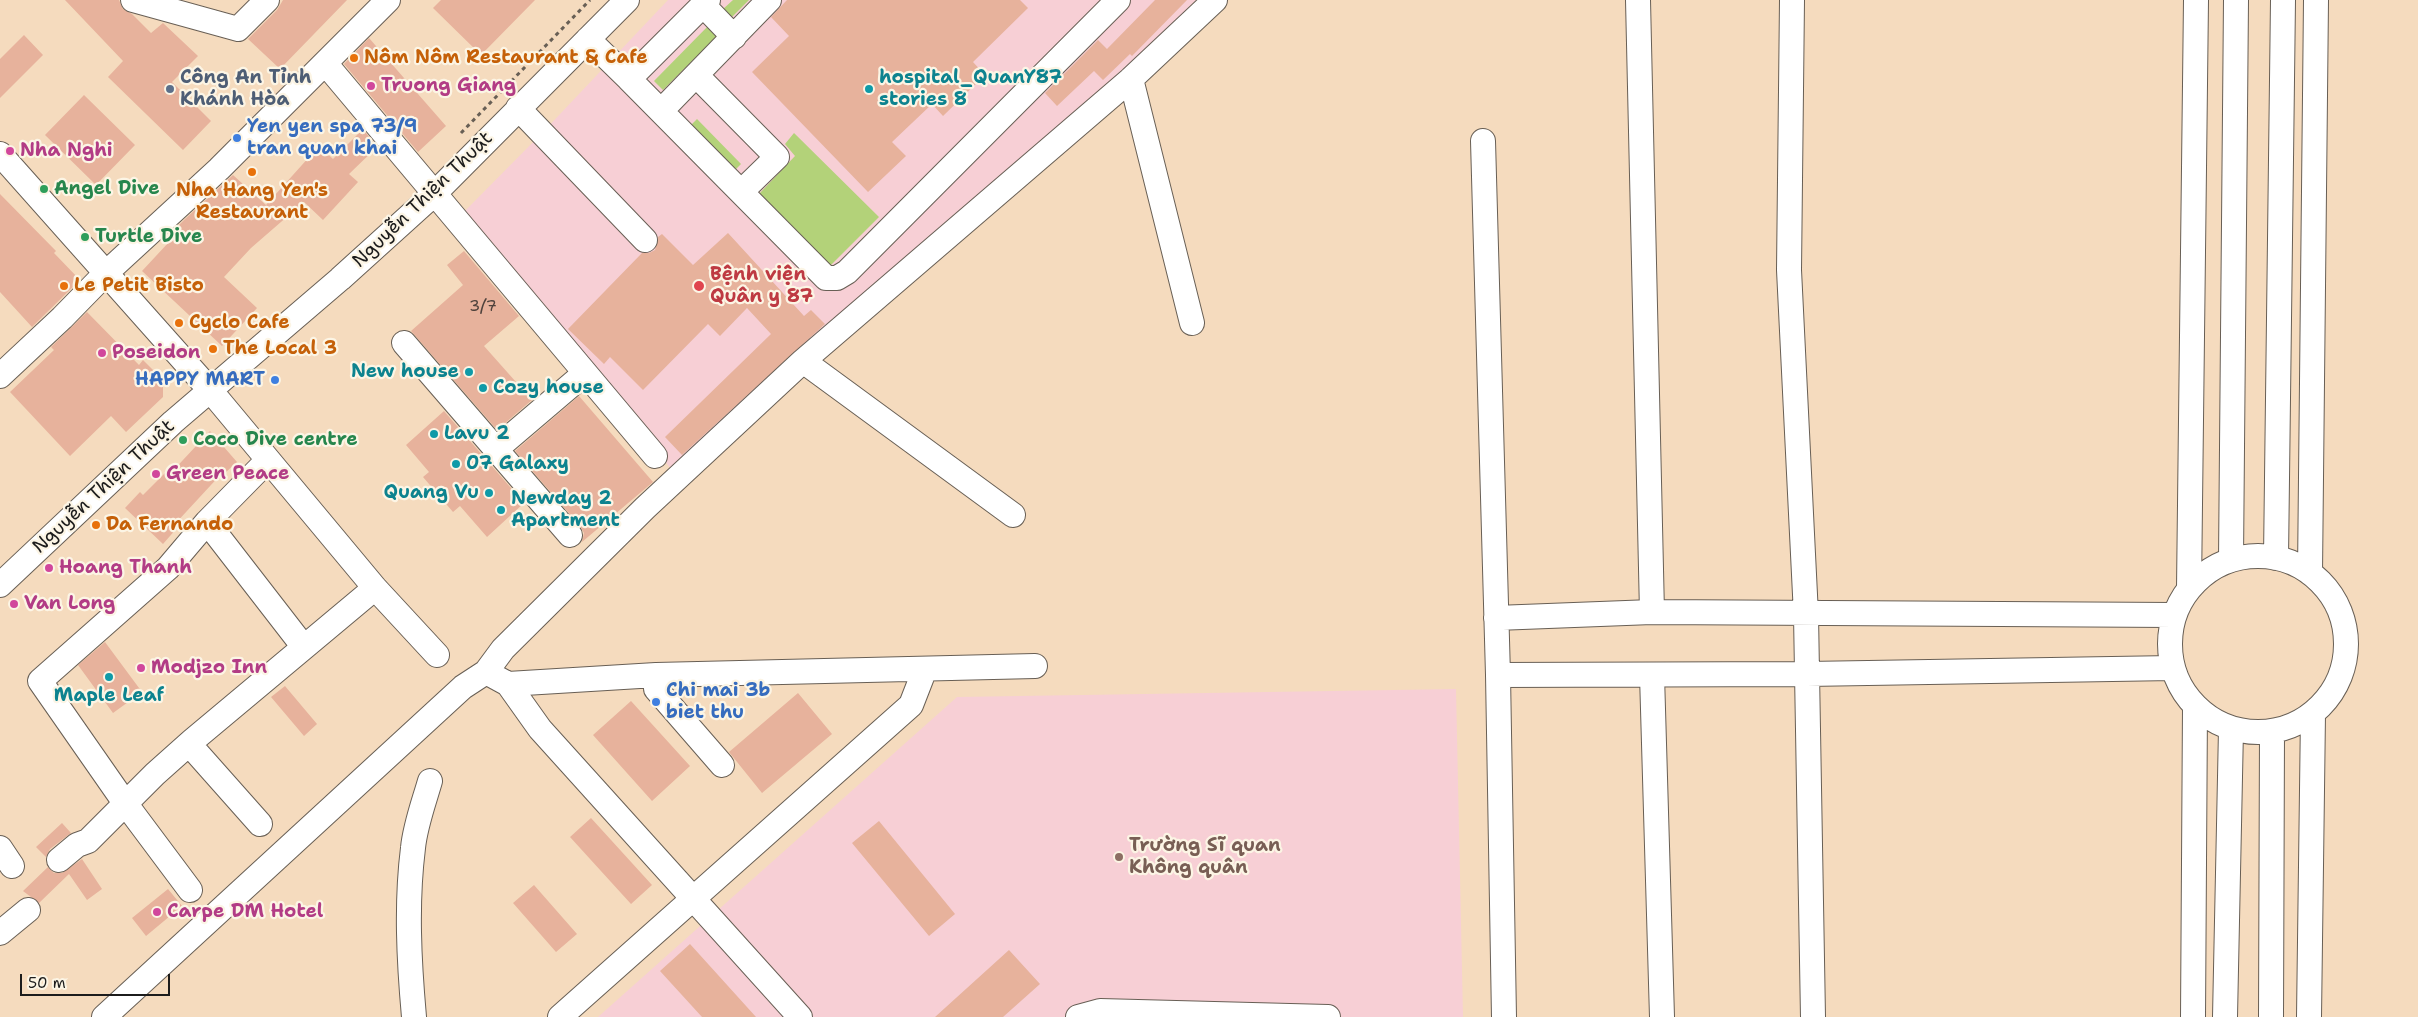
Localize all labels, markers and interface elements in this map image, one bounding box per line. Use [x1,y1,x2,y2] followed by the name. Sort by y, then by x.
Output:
[364,47,648,69] place label: Nôm Nôm Restaurant & Cafe
[348,52,360,64] marker: Nôm Nôm Restaurant & Cafe
[180,67,312,111] place label: Công An Tỉnh Khánh Hòa
[879,67,1062,111] place label: hospital_QuanY87 stories 8
[381,75,516,97] place label: Truong Giang
[365,80,377,92] marker: Truong Giang
[164,83,176,95] marker: Công An Tỉnh Khánh Hòa
[863,83,875,95] marker: hospital_QuanY87 stories 8
[247,116,417,160] place label: Yen yen spa 73/9 tran quan khai
[348,127,498,273] street label: Nguyễn Thiện Thuật
[231,132,243,144] marker: Yen yen spa 73/9 tran quan khai
[20,140,113,162] place label: Nha Nghi
[4,145,16,157] marker: Nha Nghi
[246,166,258,178] marker: Nha Hang Yen's Restaurant
[54,178,160,200] place label: Angel Dive
[176,180,328,224] place label: Nha Hang Yen's Restaurant
[38,183,50,195] marker: Angel Dive
[95,226,202,248] place label: Turtle Dive
[79,231,91,243] marker: Turtle Dive
[710,264,813,308] place label: Bệnh viện Quân y 87
[74,275,204,297] place label: Le Petit Bisto
[692,279,706,293] marker: Bệnh viện Quân y 87
[58,280,70,292] marker: Le Petit Bisto
[469,297,497,317] house number: 3/7
[189,312,290,334] place label: Cyclo Cafe
[173,317,185,329] marker: Cyclo Cafe
[223,338,337,360] place label: The Local 3
[112,342,200,364] place label: Poseidon
[207,343,219,355] marker: The Local 3
[96,347,108,359] marker: Poseidon
[351,361,459,383] place label: New house
[463,366,475,378] marker: New house
[135,369,265,391] place label: HAPPY MART
[269,374,281,386] marker: HAPPY MART
[493,377,604,399] place label: Cozy house
[477,382,489,394] marker: Cozy house
[28,415,180,559] street label: Nguyễn Thiện Thuật
[444,423,510,445] place label: Lavu 2
[428,428,440,440] marker: Lavu 2
[193,429,358,451] place label: Coco Dive centre
[177,434,189,446] marker: Coco Dive centre
[466,453,569,475] place label: 07 Galaxy
[450,458,462,470] marker: 07 Galaxy
[166,463,289,485] place label: Green Peace
[150,468,162,480] marker: Green Peace
[383,482,479,504] place label: Quang Vu
[483,487,495,499] marker: Quang Vu
[511,488,620,532] place label: Newday 2 Apartment
[495,504,507,516] marker: Newday 2 Apartment
[106,514,233,536] place label: Da Fernando
[90,519,102,531] marker: Da Fernando
[59,557,192,579] place label: Hoang Thanh
[43,562,55,574] marker: Hoang Thanh
[24,593,115,615] place label: Van Long
[8,598,20,610] marker: Van Long
[151,657,267,679] place label: Modjzo Inn
[135,662,147,674] marker: Modjzo Inn
[103,671,115,683] marker: Maple Leaf
[666,680,770,724] place label: Chi mai 3b biet thu
[54,685,164,707] place label: Maple Leaf
[650,696,662,708] marker: Chi mai 3b biet thu
[1129,835,1281,879] place label: Trường Sĩ quan Không quân
[1113,851,1125,863] marker: Trường Sĩ quan Không quân
[167,901,323,923] place label: Carpe DM Hotel
[151,906,163,918] marker: Carpe DM Hotel
[22,964,172,996] scale bar
[28,973,66,993] text: 50 m

